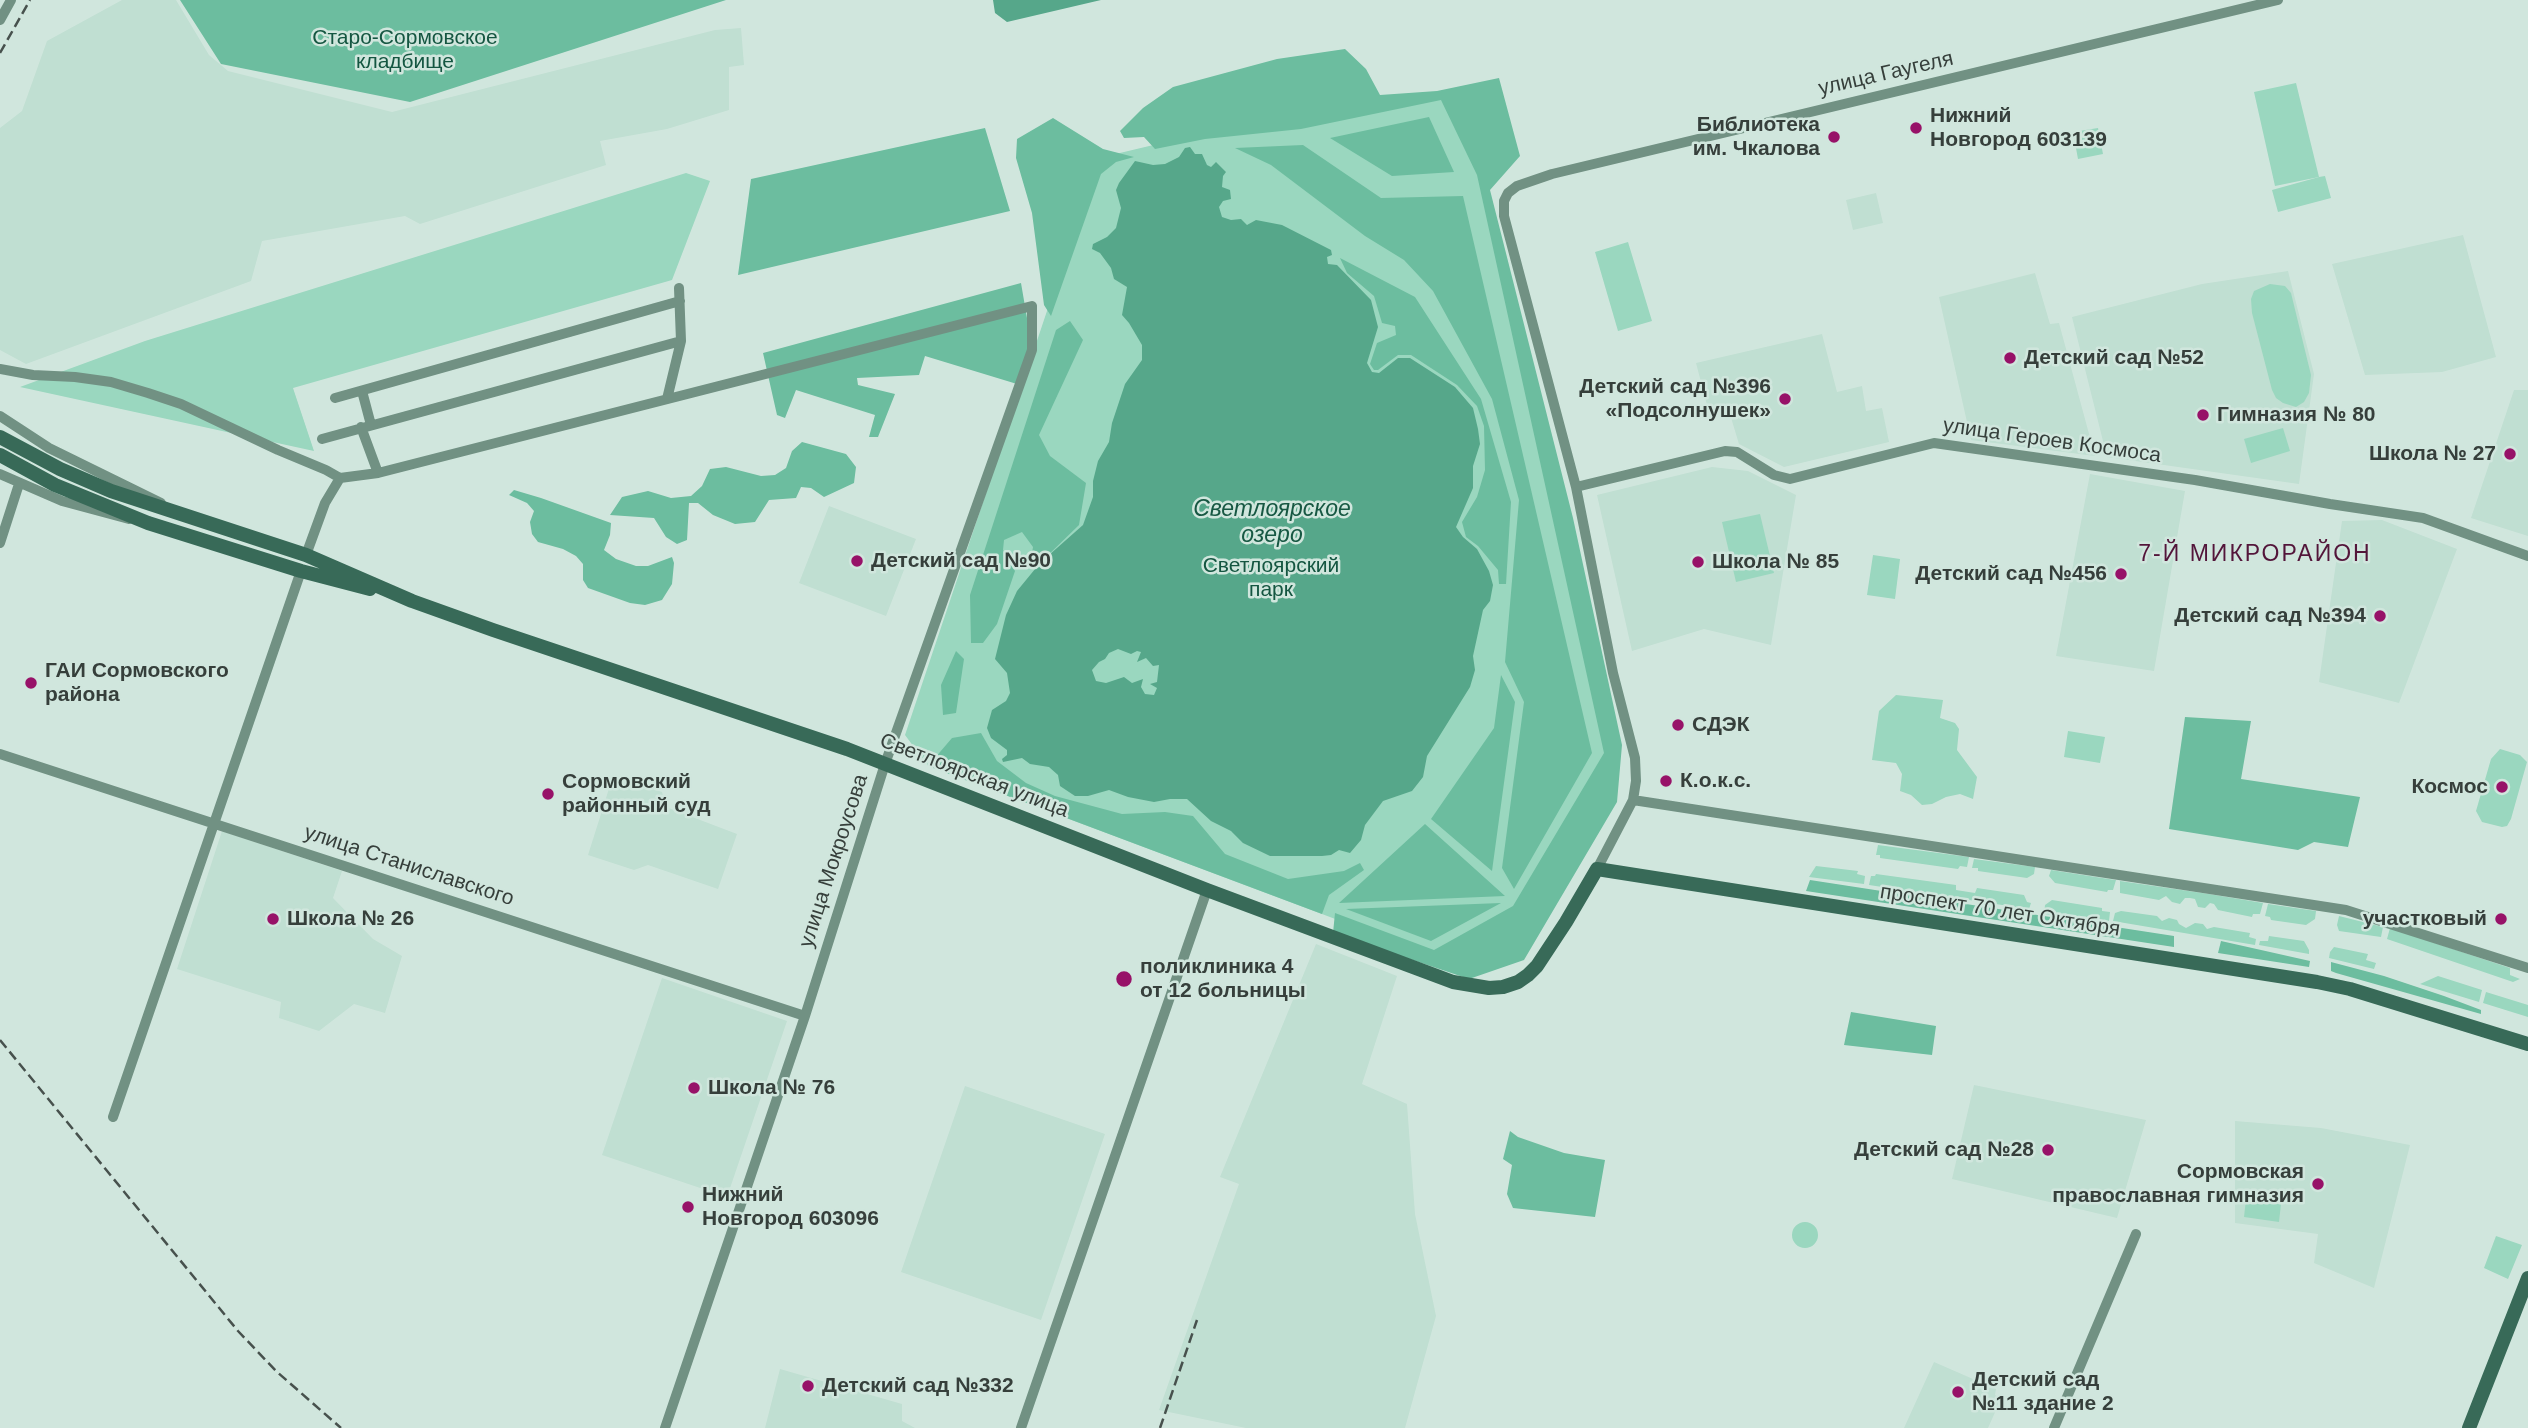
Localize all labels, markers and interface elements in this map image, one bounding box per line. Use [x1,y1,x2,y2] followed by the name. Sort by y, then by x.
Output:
[312,25,498,75] park label: Старо-Сормовское кладбище
[1816,46,1956,102] street label: улица Гаугеля
[1930,103,2107,153] place label: Нижний Новгород 603139
[1693,112,1820,162] place label: Библиотека им. Чкалова
[1908,120,1924,136] marker: Нижний Новгород 603139
[1826,129,1842,145] marker: Библиотека им. Чкалова
[2024,345,2204,371] place label: Детский сад №52
[2002,350,2018,366] marker: Детский сад №52
[1579,374,1771,424] place label: Детский сад №396 «Подсолнушек»
[1777,391,1793,407] marker: Детский сад №396 «Подсолнушек»
[2217,402,2375,428] place label: Гимназия № 80
[2195,407,2211,423] marker: Гимназия № 80
[1941,413,2163,469] street label: улица Героев Космоса
[2369,441,2496,467] place label: Школа № 27
[2502,446,2518,462] marker: Школа № 27
[1193,496,1351,550] water label: Светлоярское озеро
[2140,541,2370,569] district label: 7-Й МИКРОРАЙОН
[871,548,1051,574] place label: Детский сад №90
[1712,549,1839,575] place label: Школа № 85
[849,553,865,569] marker: Детский сад №90
[1203,553,1339,603] park label: Светлоярский парк
[1690,554,1706,570] marker: Школа № 85
[1915,561,2107,587] place label: Детский сад №456
[2113,566,2129,582] marker: Детский сад №456
[2174,603,2366,629] place label: Детский сад №394
[2372,608,2388,624] marker: Детский сад №394
[45,658,229,708] place label: ГАИ Сормовского района
[23,675,39,691] marker: ГАИ Сормовского района
[1692,712,1750,738] place label: СДЭК
[1670,717,1686,733] marker: СДЭК
[876,728,1072,824] street label: Светлоярская улица
[1680,768,1751,794] place label: К.о.к.с.
[562,769,710,819] place label: Сормовский районный суд
[794,771,874,951] street label: улица Мокроусова
[1658,773,1674,789] marker: К.о.к.с.
[2411,774,2488,800] place label: Космос
[2494,779,2510,795] marker: Космос
[540,786,556,802] marker: Сормовский районный суд
[301,820,517,912] street label: улица Станиславского
[1878,880,2122,942] street label: проспект 70 лет Октября
[287,906,414,932] place label: Школа № 26
[2363,906,2487,932] place label: участковый
[265,911,281,927] marker: Школа № 26
[2493,911,2509,927] marker: участковый
[1140,954,1306,1004] place label: поликлиника 4 от 12 больницы
[1114,969,1134,989] marker: поликлиника 4 от 12 больницы
[708,1075,835,1101] place label: Школа № 76
[686,1080,702,1096] marker: Школа № 76
[1854,1137,2034,1163] place label: Детский сад №28
[2040,1142,2056,1158] marker: Детский сад №28
[2052,1159,2304,1209] place label: Сормовская православная гимназия
[2310,1176,2326,1192] marker: Сормовская православная гимназия
[702,1182,879,1232] place label: Нижний Новгород 603096
[680,1199,696,1215] marker: Нижний Новгород 603096
[1972,1367,2114,1417] place label: Детский сад №11 здание 2
[822,1373,1014,1399] place label: Детский сад №332
[800,1378,816,1394] marker: Детский сад №332
[1950,1384,1966,1400] marker: Детский сад №11 здание 2

